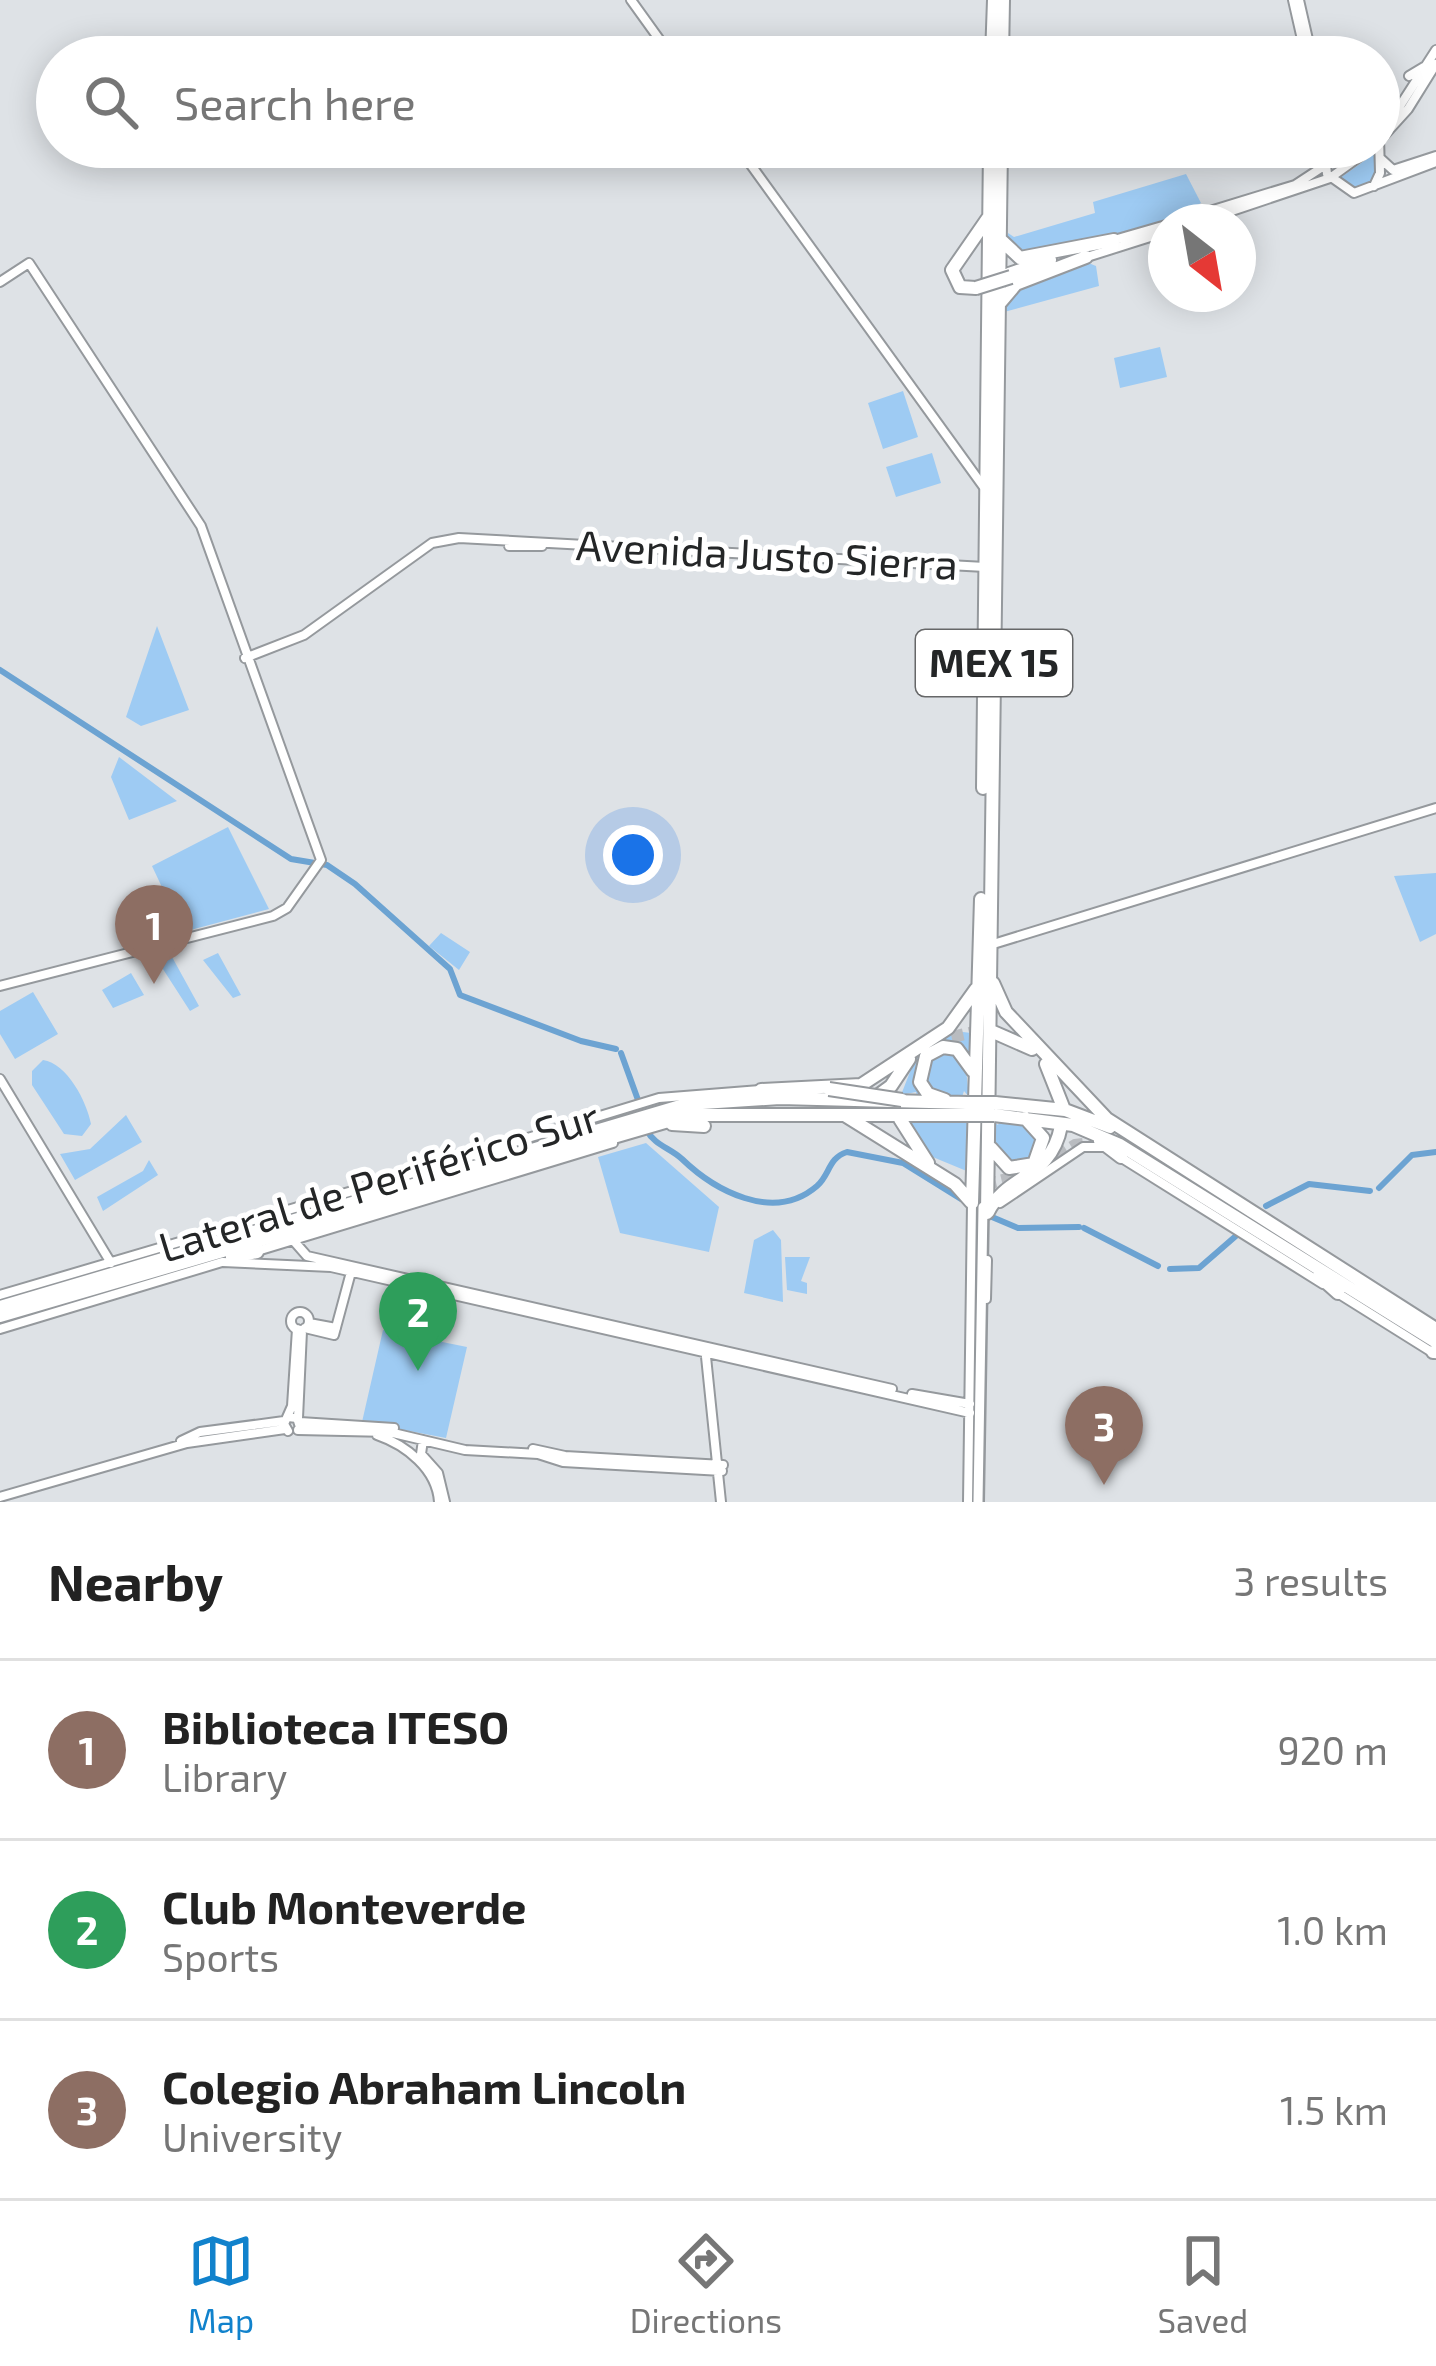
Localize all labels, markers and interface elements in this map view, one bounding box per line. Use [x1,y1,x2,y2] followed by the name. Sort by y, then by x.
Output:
[36,36,1400,168] search box
[78,69,144,135] icon: search
[174,75,416,129] text: Search here
[1148,204,1256,312] north arrow
[575,518,959,588] street label: Avenida Justo Sierra
[916,630,1072,696] road number: MEX 15
[603,825,663,885] your location
[115,885,193,984] pin: 1
[152,1089,605,1271] street label: Lateral de Periférico Sur
[379,1272,457,1371] pin: 2
[1065,1386,1143,1485] pin: 3
[48,1550,223,1611] text: Nearby
[1234,1557,1388,1604] text: 3 results
[162,1699,509,1753] text: Biblioteca ITESO
[79,1726,95,1773] text: 1
[1277,1726,1388,1773] text: 920 m
[162,1753,287,1800] text: Library
[162,1879,526,1933] text: Club Monteverde
[76,1906,98,1953] text: 2
[1277,1906,1388,1953] text: 1.0 km
[162,1933,279,1980] text: Sports
[162,2059,686,2113] text: Colegio Abraham Lincoln
[76,2086,98,2133] text: 3
[1280,2086,1388,2133] text: 1.5 km
[162,2113,342,2160] text: University
[188,2228,254,2340] tab: Map
[630,2228,782,2340] tab: Directions
[1158,2228,1248,2340] tab: Saved

